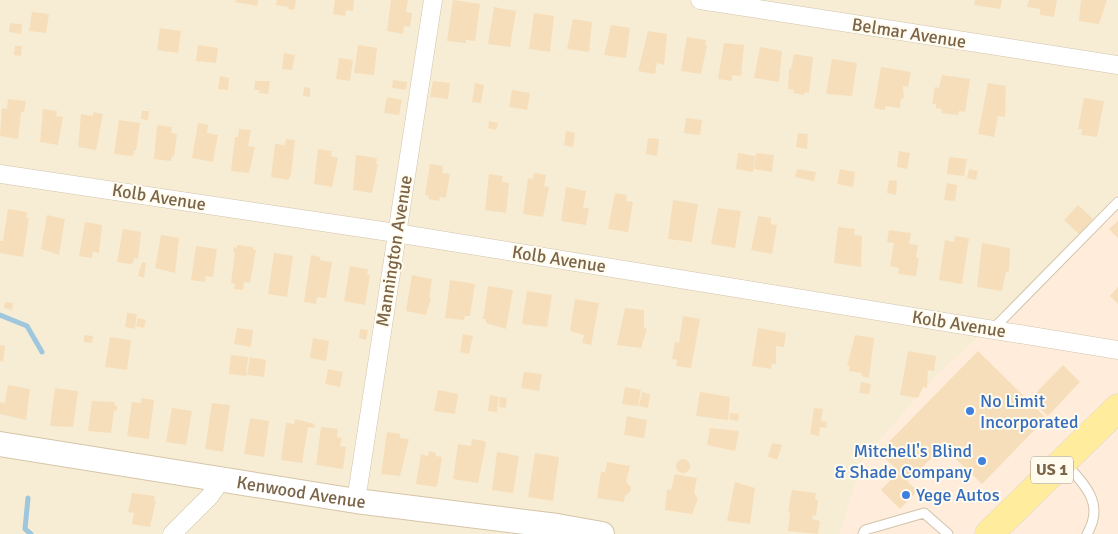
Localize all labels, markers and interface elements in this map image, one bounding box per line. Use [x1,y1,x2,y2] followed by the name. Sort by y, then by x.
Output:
[850,13,968,53] street label: Belmar Avenue
[371,174,417,328] street label: Mannington Avenue
[110,179,208,215] street label: Kolb Avenue
[510,241,608,277] street label: Kolb Avenue
[910,306,1008,342] street label: Kolb Avenue
[980,390,1078,433] place label: No Limit Incorporated
[964,405,976,417] marker: No Limit Incorporated
[834,440,973,483] place label: Mitchell's Blind & Shade Company
[976,455,988,467] marker: Mitchell's Blind & Shade Company
[1031,456,1073,484] road number: US 1
[235,471,367,513] street label: Kenwood Avenue
[916,484,1000,506] place label: Yege Autos
[900,489,912,501] marker: Yege Autos

